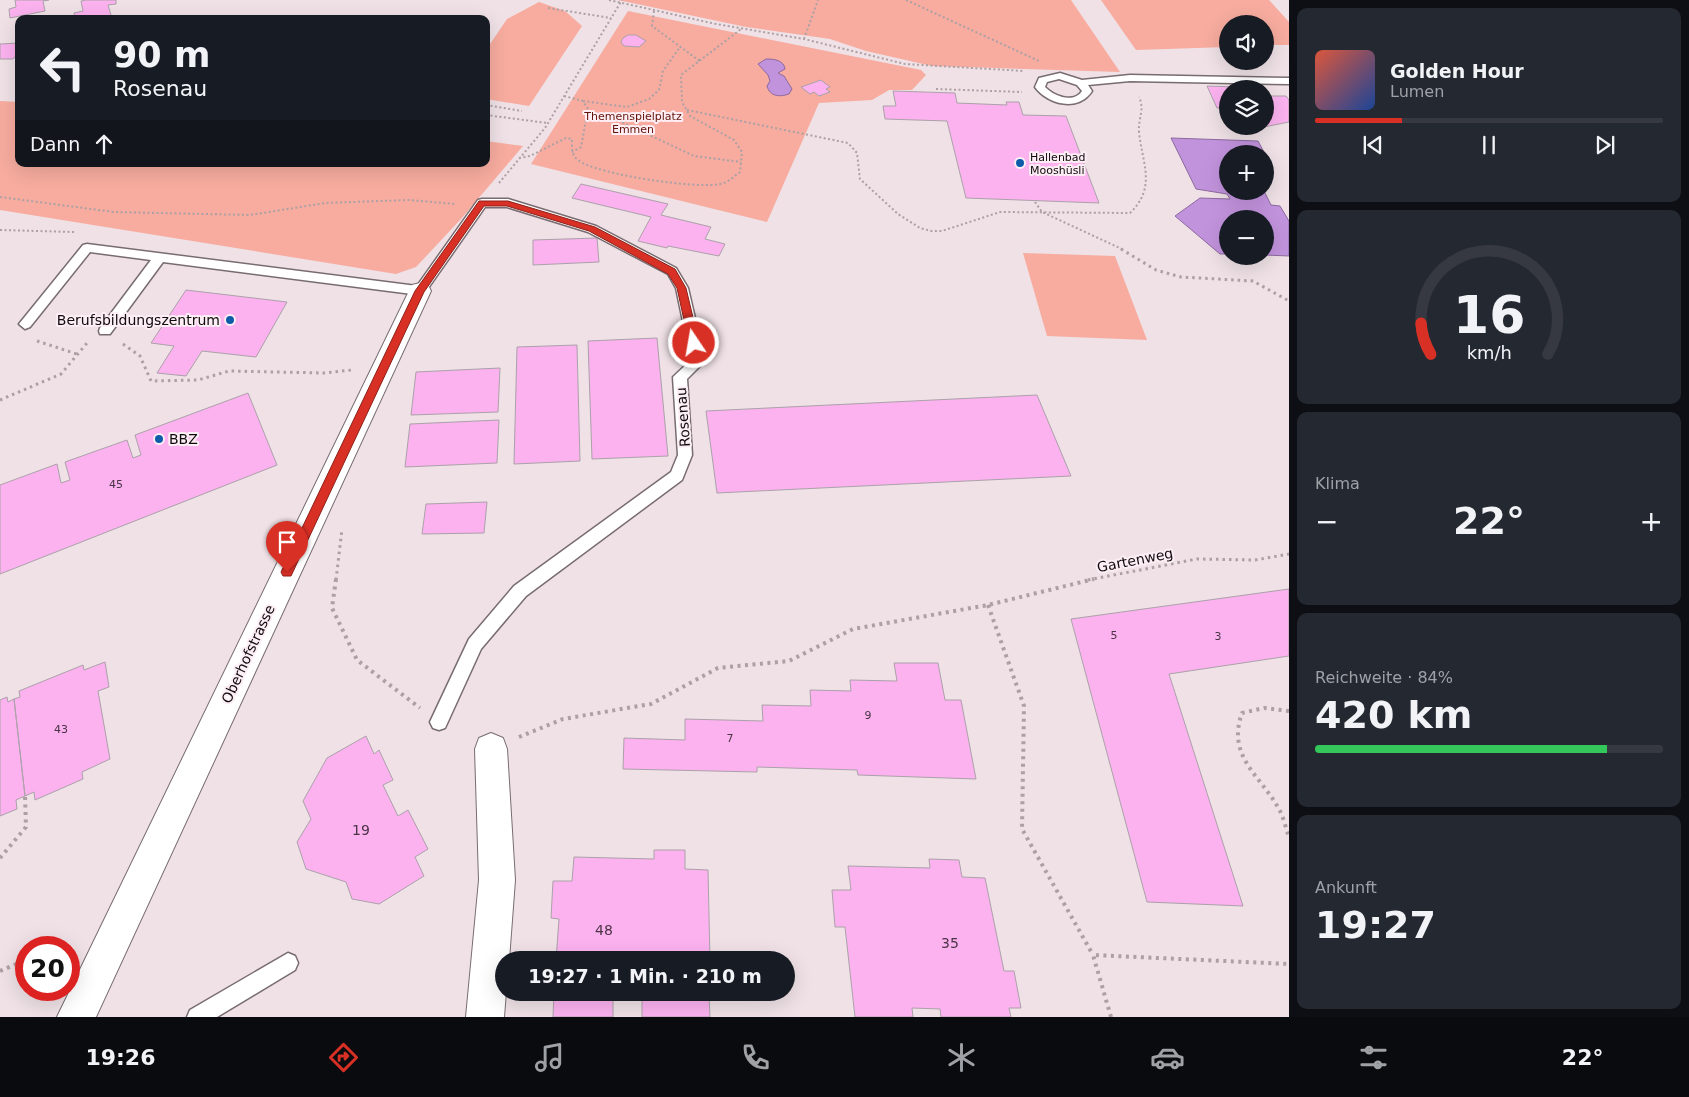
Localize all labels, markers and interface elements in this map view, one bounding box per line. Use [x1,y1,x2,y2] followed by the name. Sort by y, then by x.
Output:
[1219,15,1274,265] map controls
[1219,15,1274,70] button: sound
[30,35,95,100] icon: left
[113,35,210,75] text: 90 m
[1390,60,1524,82] text: Golden Hour
[113,76,207,101] text: Rosenau
[1219,80,1274,135] button: layers
[1390,82,1444,101] text: Lumen
[583,110,682,136] park label: Themenspielplatz Emmen
[90,130,118,158] icon: ahead
[1359,131,1387,159] icon: previous
[1475,131,1503,159] icon: pause
[1591,131,1619,159] icon: next
[30,133,80,155] text: Dann
[1219,145,1274,200] button: +
[1030,151,1086,177] place label: Hallenbad Mooshüsli
[1014,157,1026,169] marker: Hallenbad Mooshüsli
[1219,210,1274,265] button: −
[1453,285,1525,345] text: 16
[57,312,220,328] place label: Berufsbildungszentrum
[224,314,236,326] marker: Berufsbildungszentrum
[667,316,719,368] position arrow
[1466,342,1512,363] text: km/h
[673,387,693,447] street label: Rosenau
[169,431,198,447] place label: BBZ
[153,433,165,445] marker: BBZ
[1315,474,1360,493] text: Klima
[109,478,123,491] house number: 45
[1453,499,1525,543] text: 22°
[1315,505,1338,538] text: −
[1640,505,1663,538] text: +
[266,521,308,572] pin
[273,528,301,556] icon: arrive
[1096,545,1174,575] street label: Gartenweg
[218,602,278,706] street label: Oberhofstrasse
[1111,629,1118,642] house number: 5
[1215,630,1222,643] house number: 3
[1315,668,1453,687] text: Reichweite · 84%
[1315,693,1472,737] text: 420 km
[865,709,872,722] house number: 9
[54,723,68,736] house number: 43
[727,732,734,745] house number: 7
[352,822,370,838] house number: 19
[1315,878,1377,897] text: Ankunft
[1315,903,1436,947] text: 19:27
[595,922,613,938] house number: 48
[941,935,959,951] house number: 35
[15,936,80,1001] speed limit sign: 20
[528,965,762,987] text: 19:27 · 1 Min. · 210 m
[326,1040,361,1075] icon: directions
[532,1040,567,1075] icon: music
[738,1040,773,1075] icon: phone
[944,1040,979,1075] icon: climate
[1150,1040,1185,1075] icon: car
[1356,1040,1391,1075] icon: filters
[85,1045,155,1070] text: 19:26
[1562,1045,1603,1070] text: 22°

